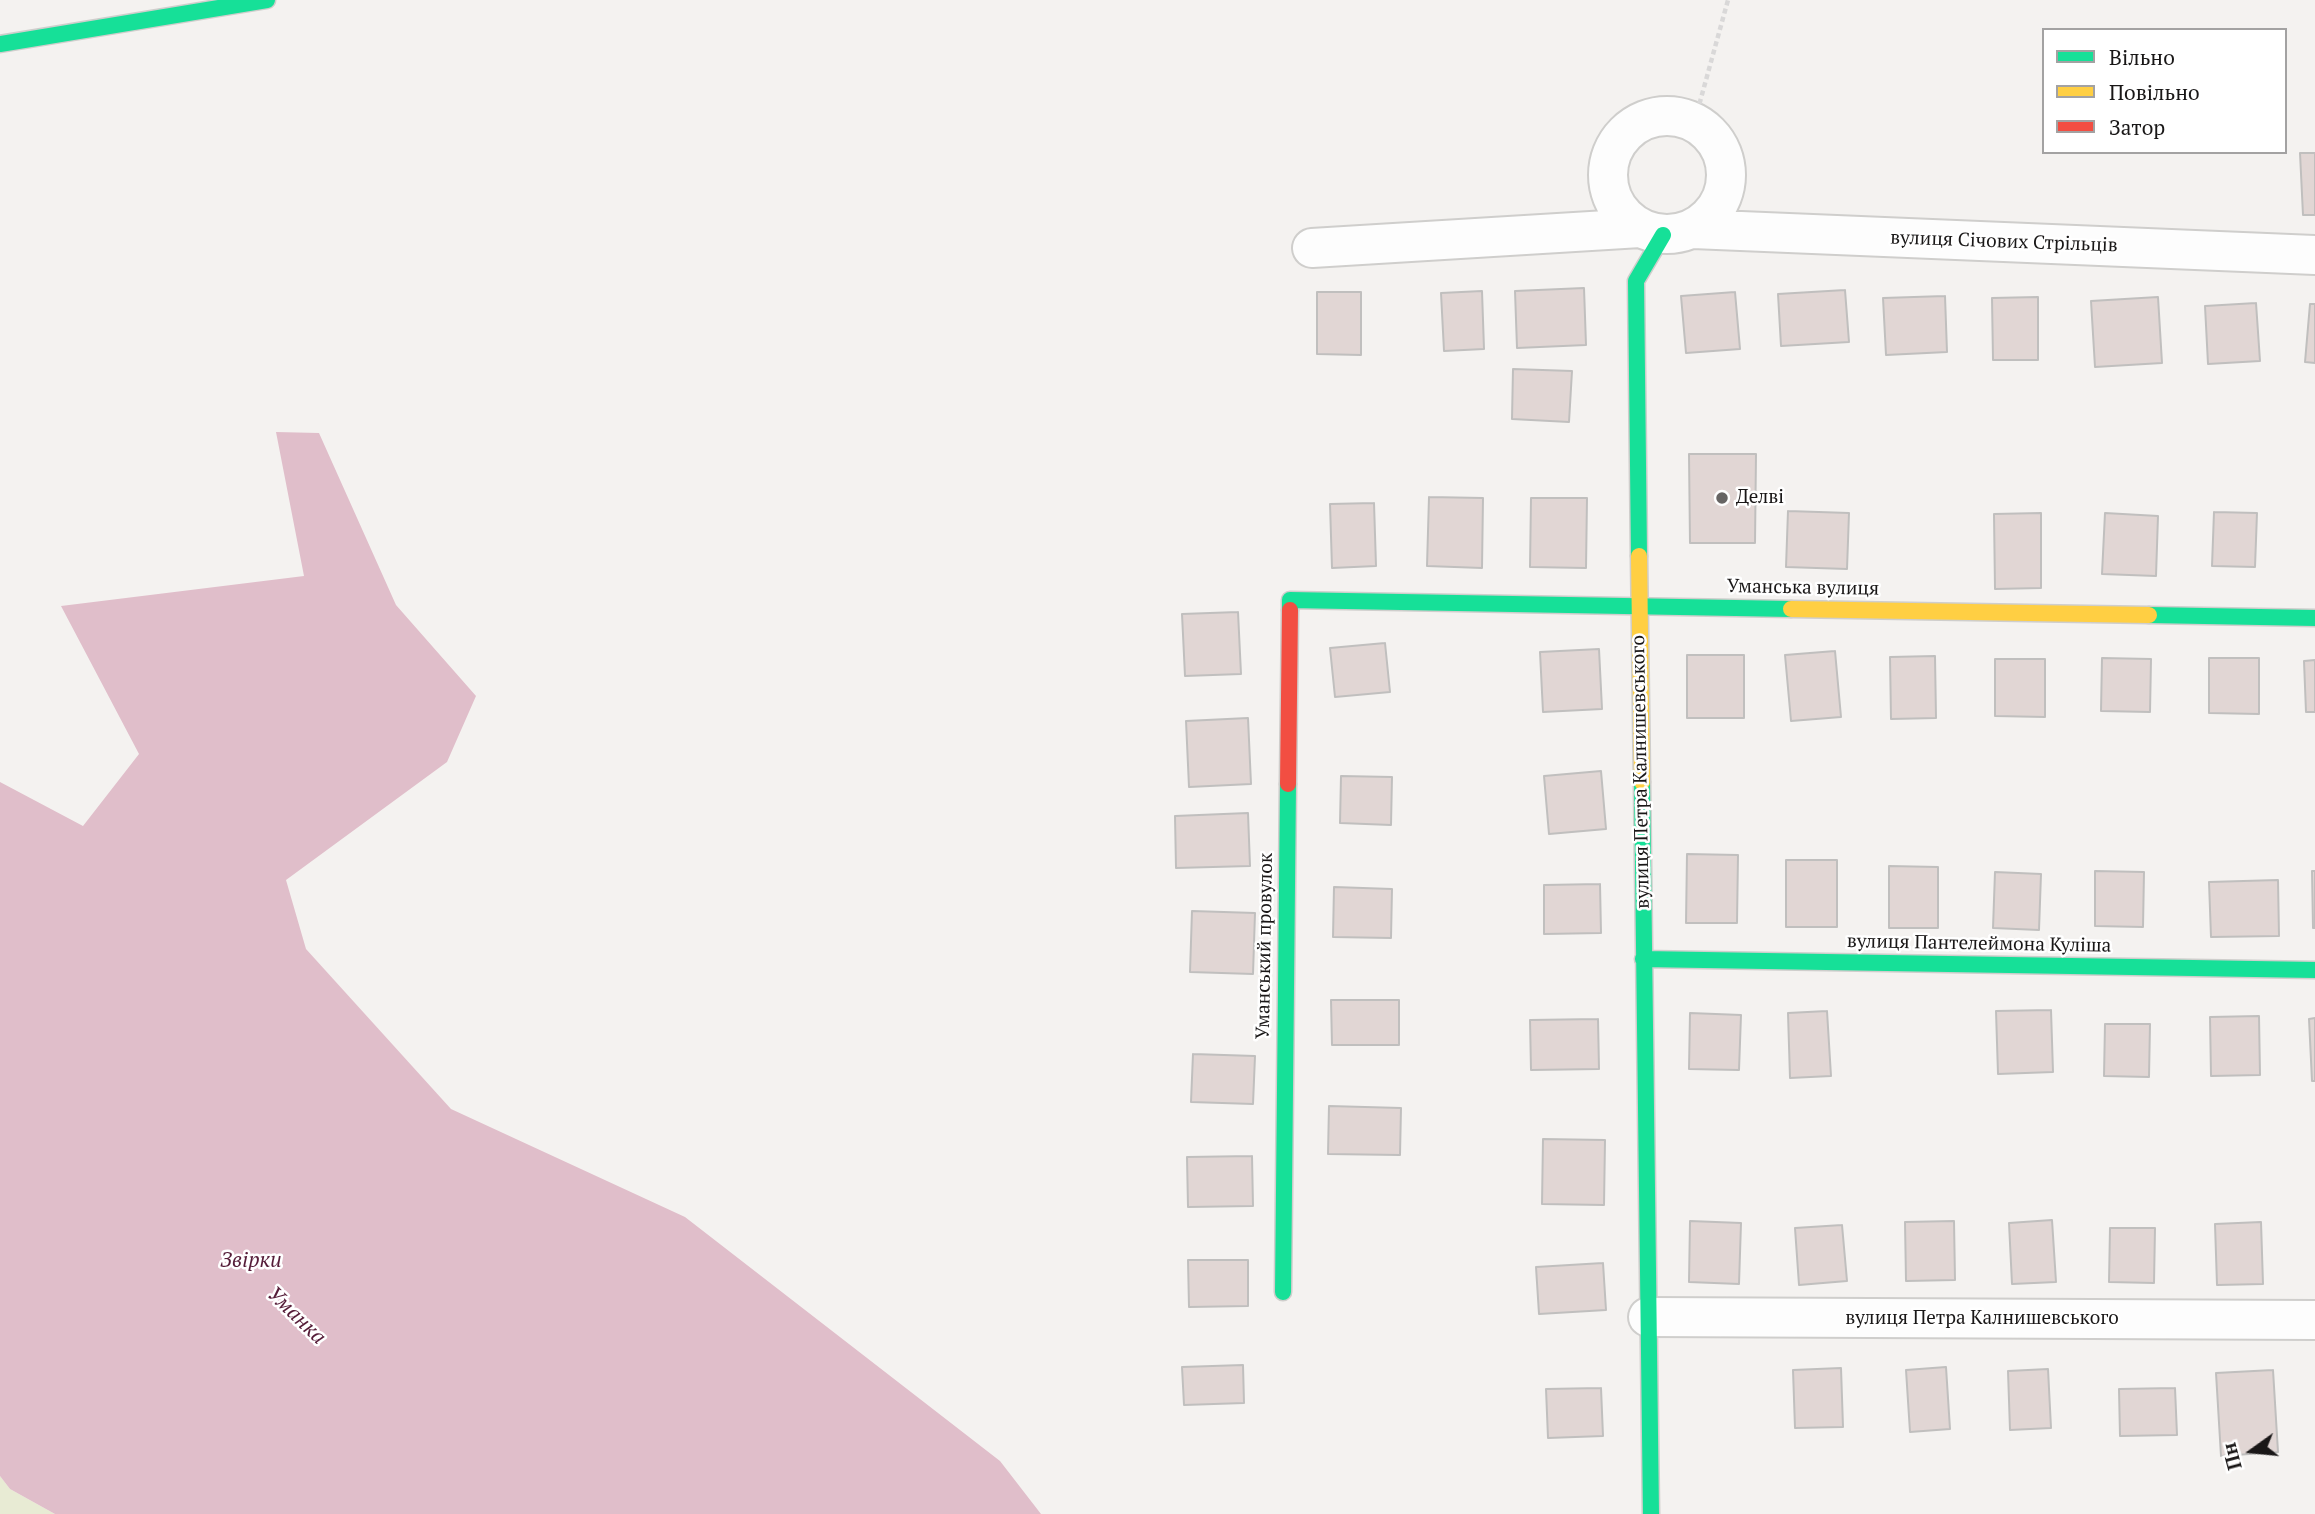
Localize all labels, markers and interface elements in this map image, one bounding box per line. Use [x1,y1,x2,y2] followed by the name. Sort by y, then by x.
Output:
[2042,28,2287,154] legend
[2109,43,2175,71] text: Вільно
[2109,78,2200,106] text: Повільно
[2109,113,2165,141] text: Затор
[1890,227,2118,257] street label: вулиця Січових Стрільців
[1736,487,1784,509] place label: Делві
[1714,490,1730,506] marker: Делві
[1727,575,1879,601] street label: Уманська вулиця
[1627,635,1655,909] street label: вулиця Петра Калнишевського
[1252,853,1278,1039] street label: Уманський провулок
[1847,930,2111,958] street label: вулиця Пантелеймона Куліша
[220,1248,282,1274] water label: Звірки
[261,1282,331,1350] water label: Уманка
[1845,1308,2119,1330] street label: вулиця Петра Калнишевського
[2217,1416,2287,1486] north arrow
[2216,1440,2247,1473] text: Пн

